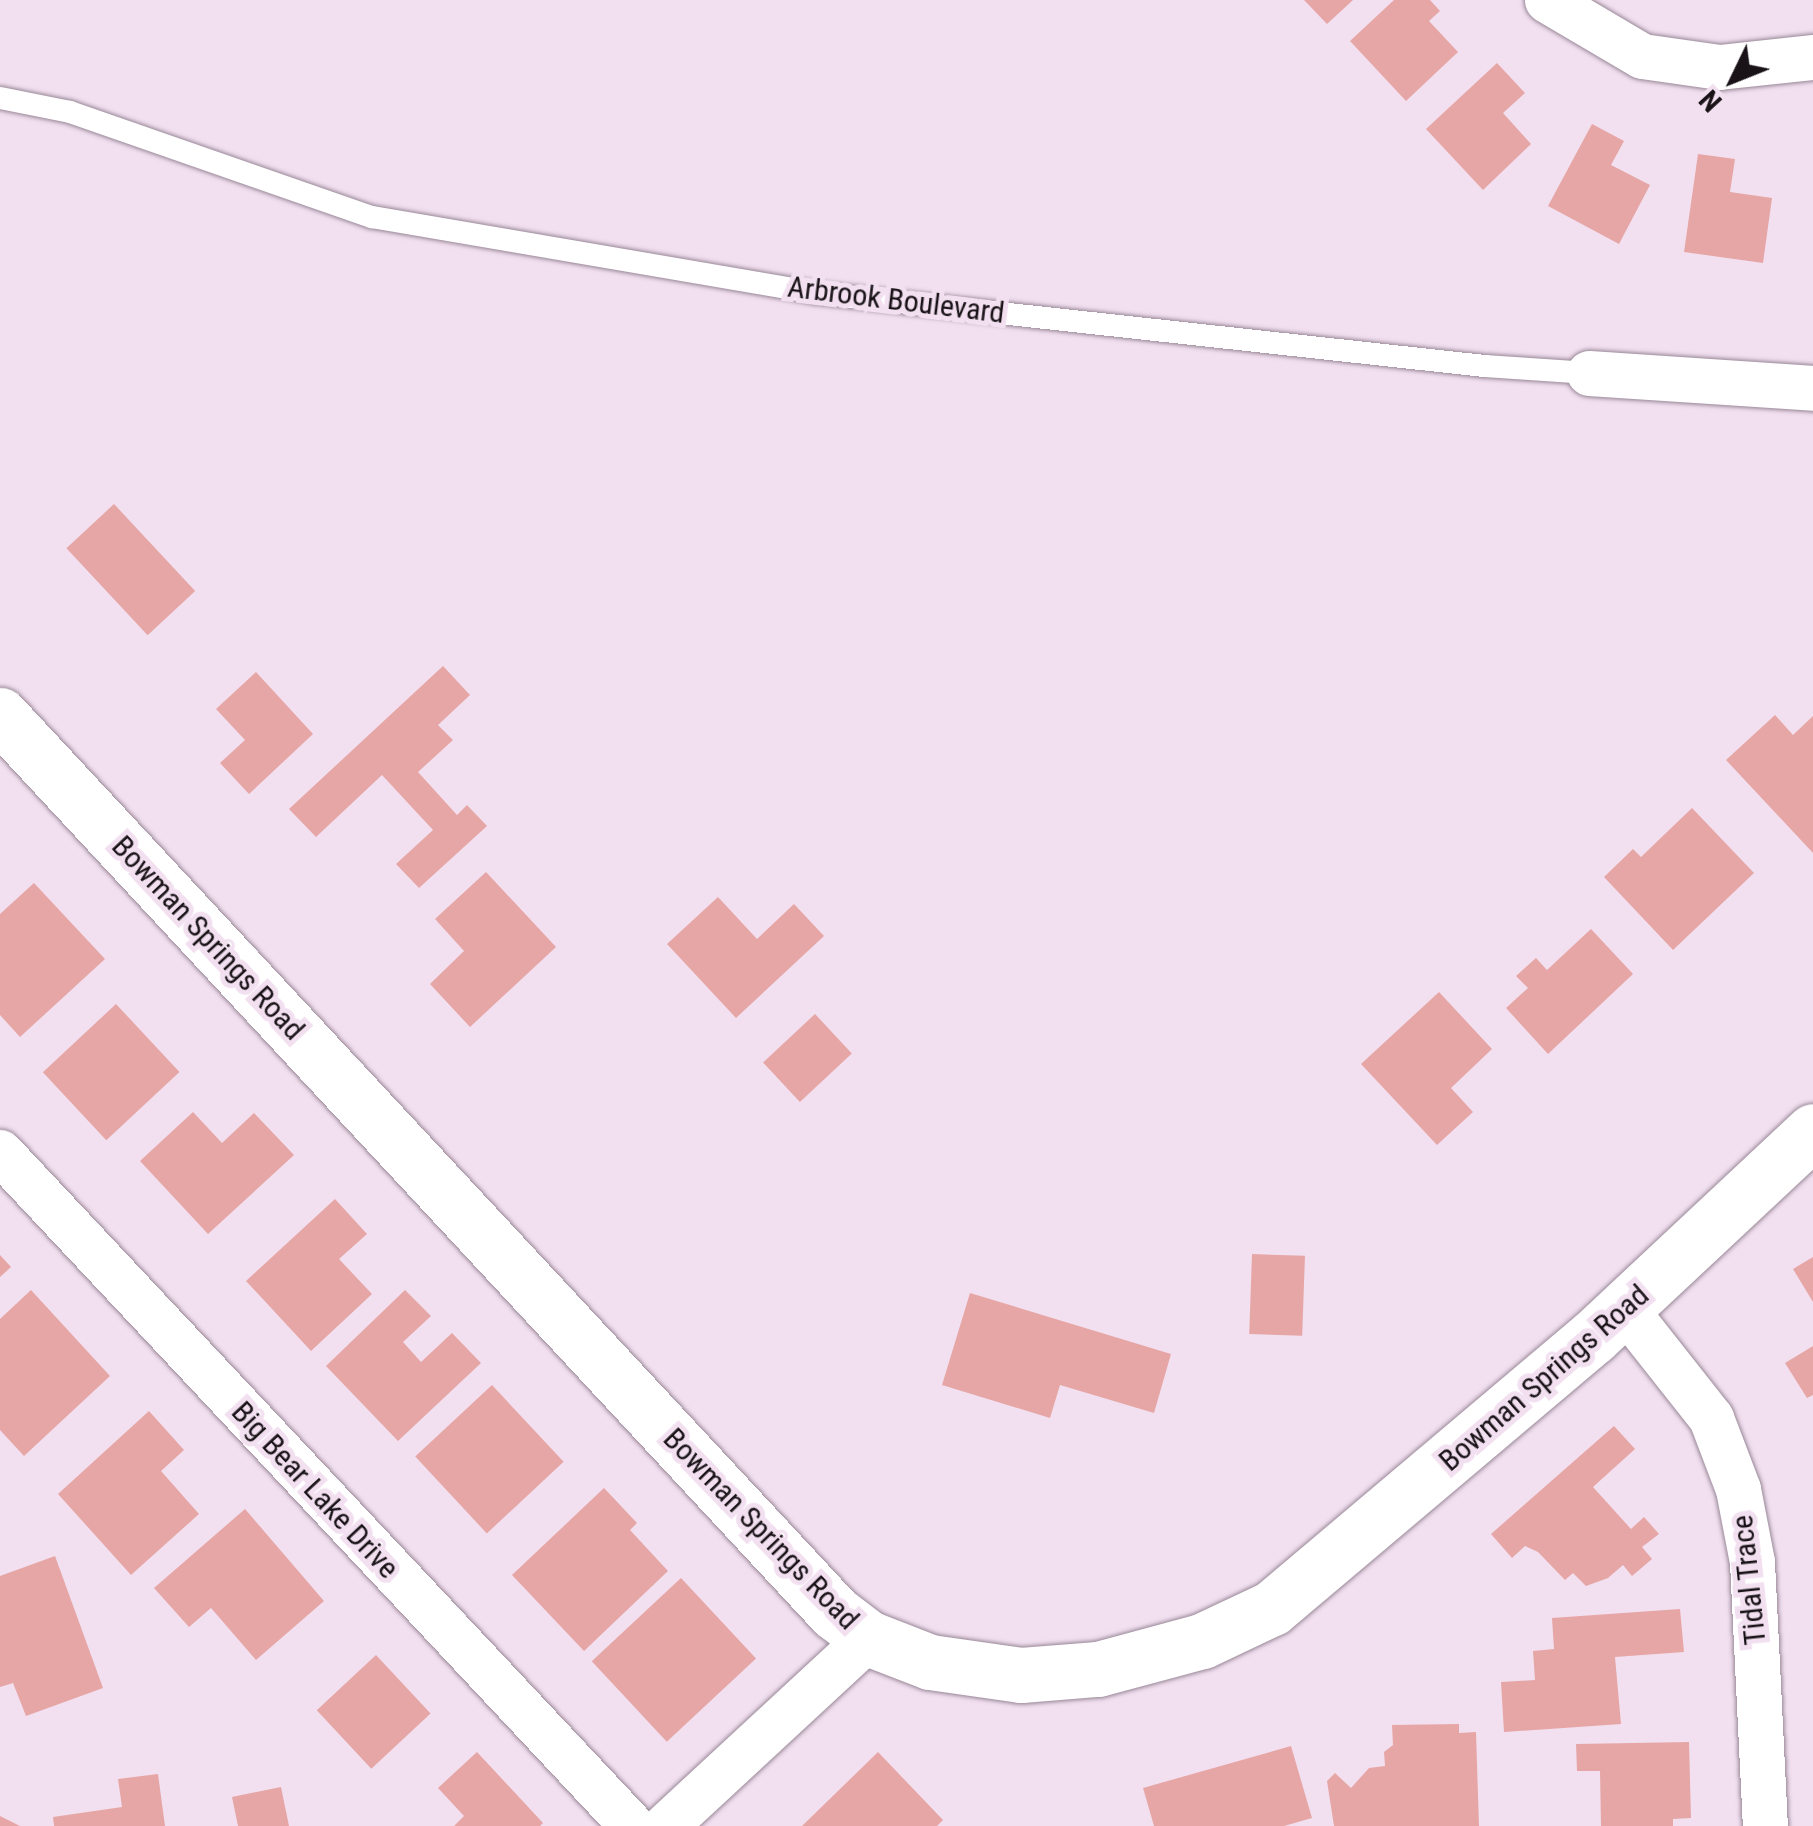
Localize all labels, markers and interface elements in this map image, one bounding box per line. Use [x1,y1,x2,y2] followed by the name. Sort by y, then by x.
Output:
[1683,30,1783,130] north arrow
[1693,83,1729,118] text: N
[786,269,1006,331] street label: Arbrook Boulevard
[104,829,312,1047] street label: Bowman Springs Road
[1432,1277,1656,1479] street label: Bowman Springs Road
[224,1394,406,1586] street label: Big Bear Lake Drive
[656,1421,866,1637] street label: Bowman Springs Road
[1724,1513,1774,1647] street label: Tidal Trace

